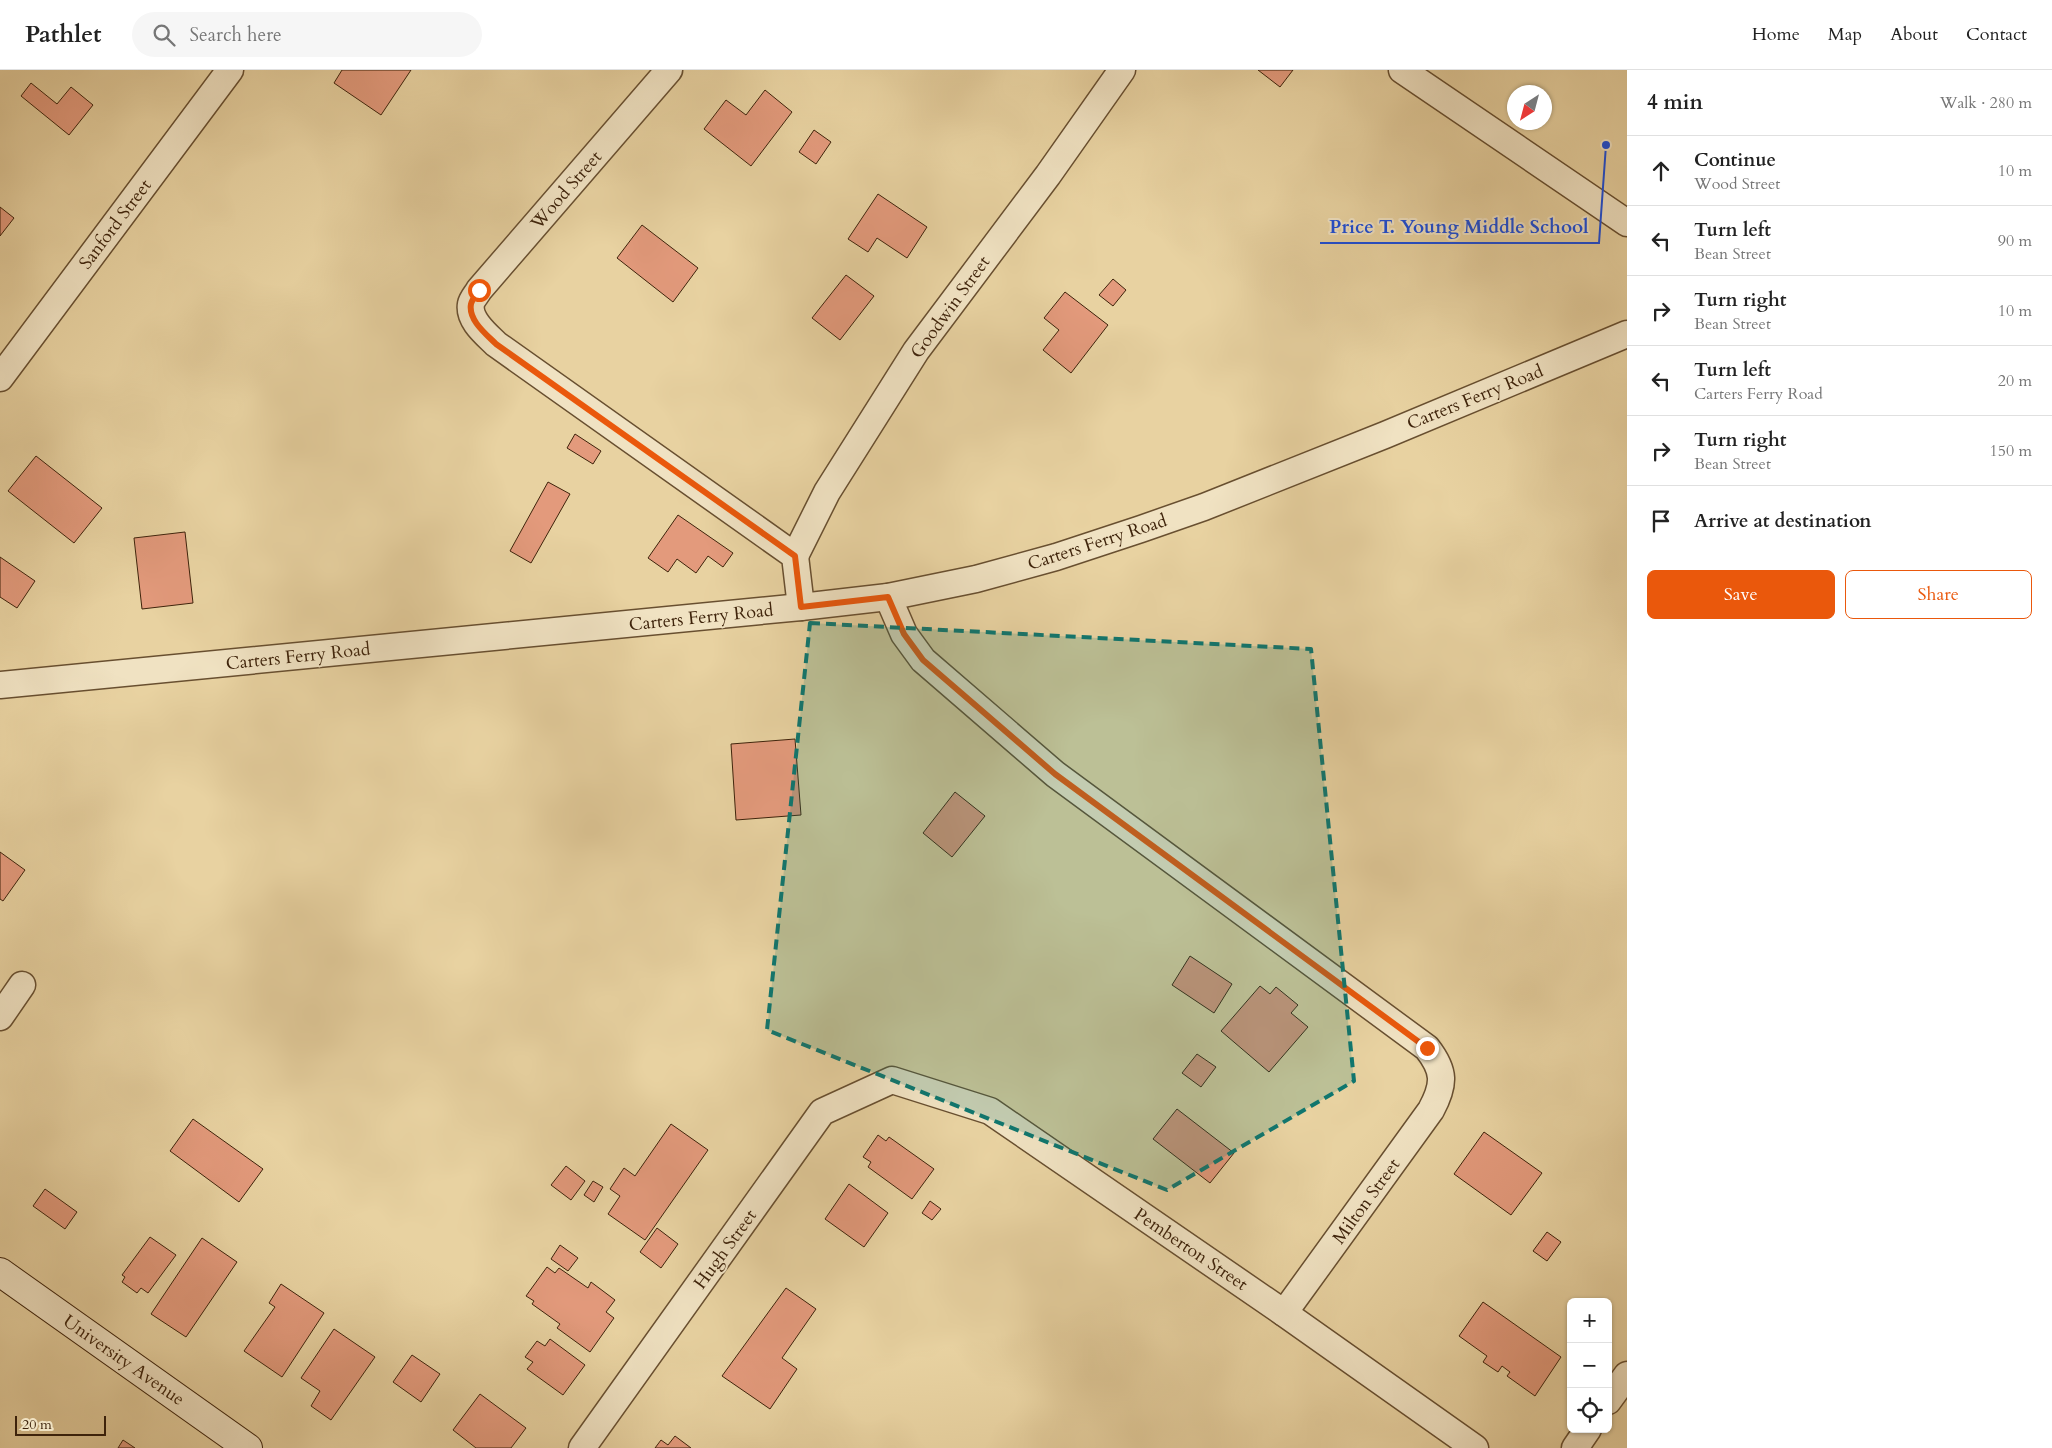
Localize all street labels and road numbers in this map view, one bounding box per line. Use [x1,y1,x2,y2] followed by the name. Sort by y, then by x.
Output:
[524,145,608,236] street label: Wood Street
[73,174,158,274] street label: Sanford Street
[905,251,996,364] street label: Goodwin Street
[1403,359,1547,436] street label: Carters Ferry Road
[1024,508,1170,577] street label: Carters Ferry Road
[628,597,775,637] street label: Carters Ferry Road
[225,636,372,676] street label: Carters Ferry Road
[1327,1153,1406,1249] street label: Milton Street
[1129,1202,1253,1297] street label: Pemberton Street
[688,1204,763,1294] street label: Hugh Street
[58,1309,190,1412] street label: University Avenue

